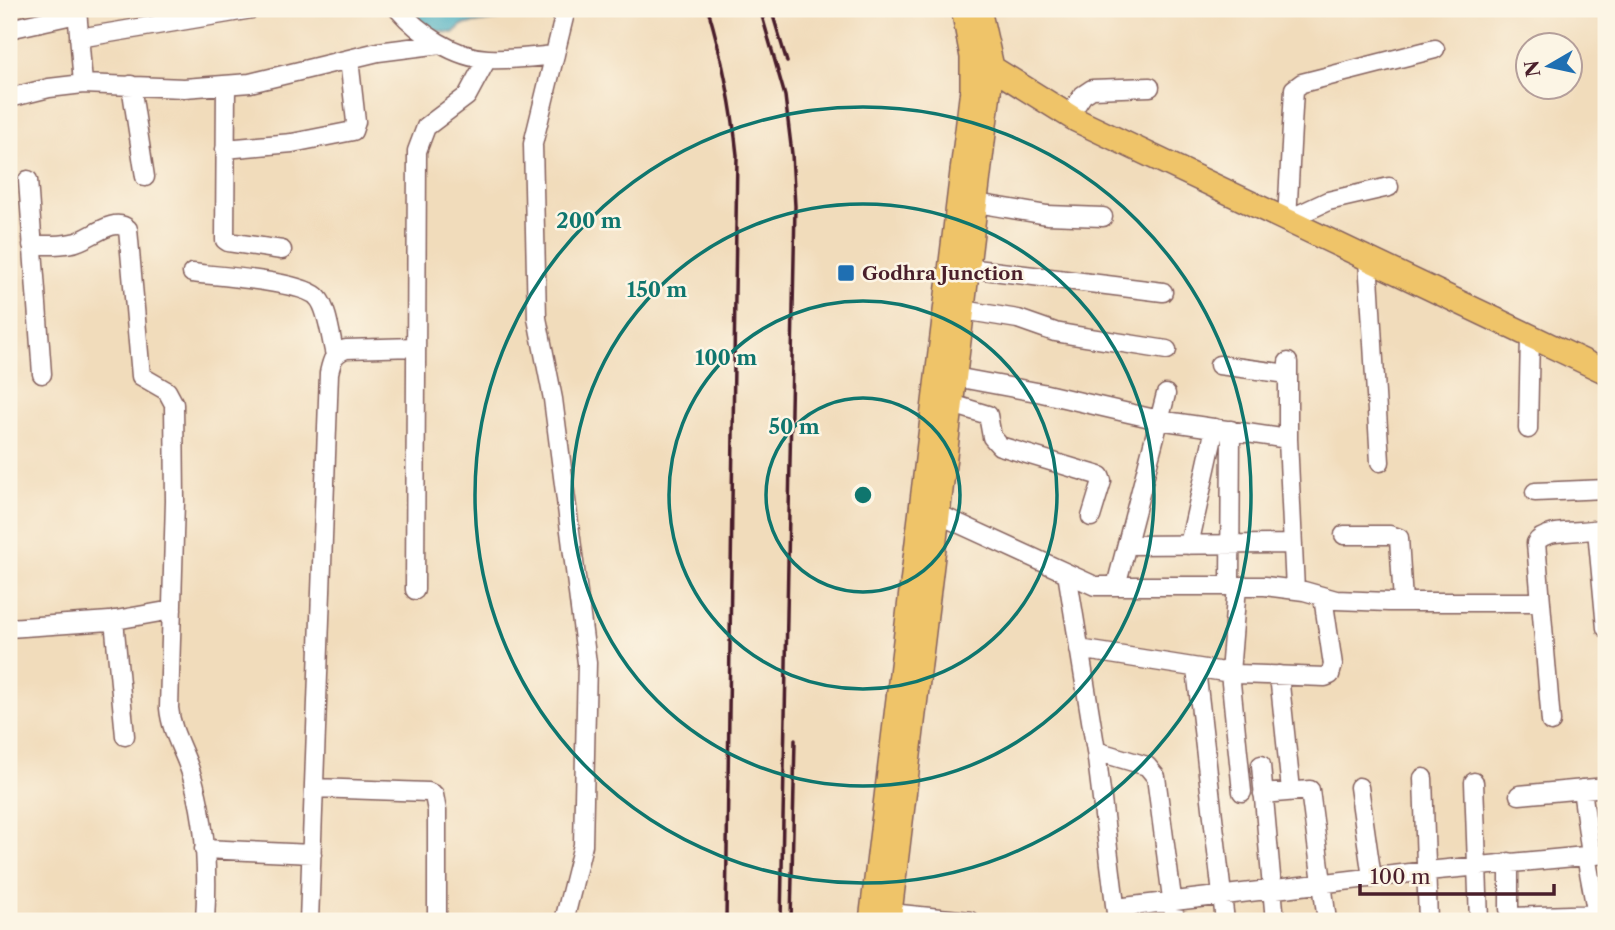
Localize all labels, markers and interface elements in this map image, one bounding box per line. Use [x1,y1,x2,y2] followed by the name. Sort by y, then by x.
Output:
[1514,32,1584,102] north arrow
[1520,59,1545,79] text: N
[556,208,622,233] text: 200 m
[862,262,1023,285] place label: Godhra Junction
[836,263,856,283] marker: Godhra Junction
[627,277,687,302] text: 150 m
[695,345,757,370] text: 100 m
[768,414,820,439] text: 50 m
[851,483,875,507] centre of rings
[1360,853,1554,897] scale bar
[1370,864,1431,889] text: 100 m

